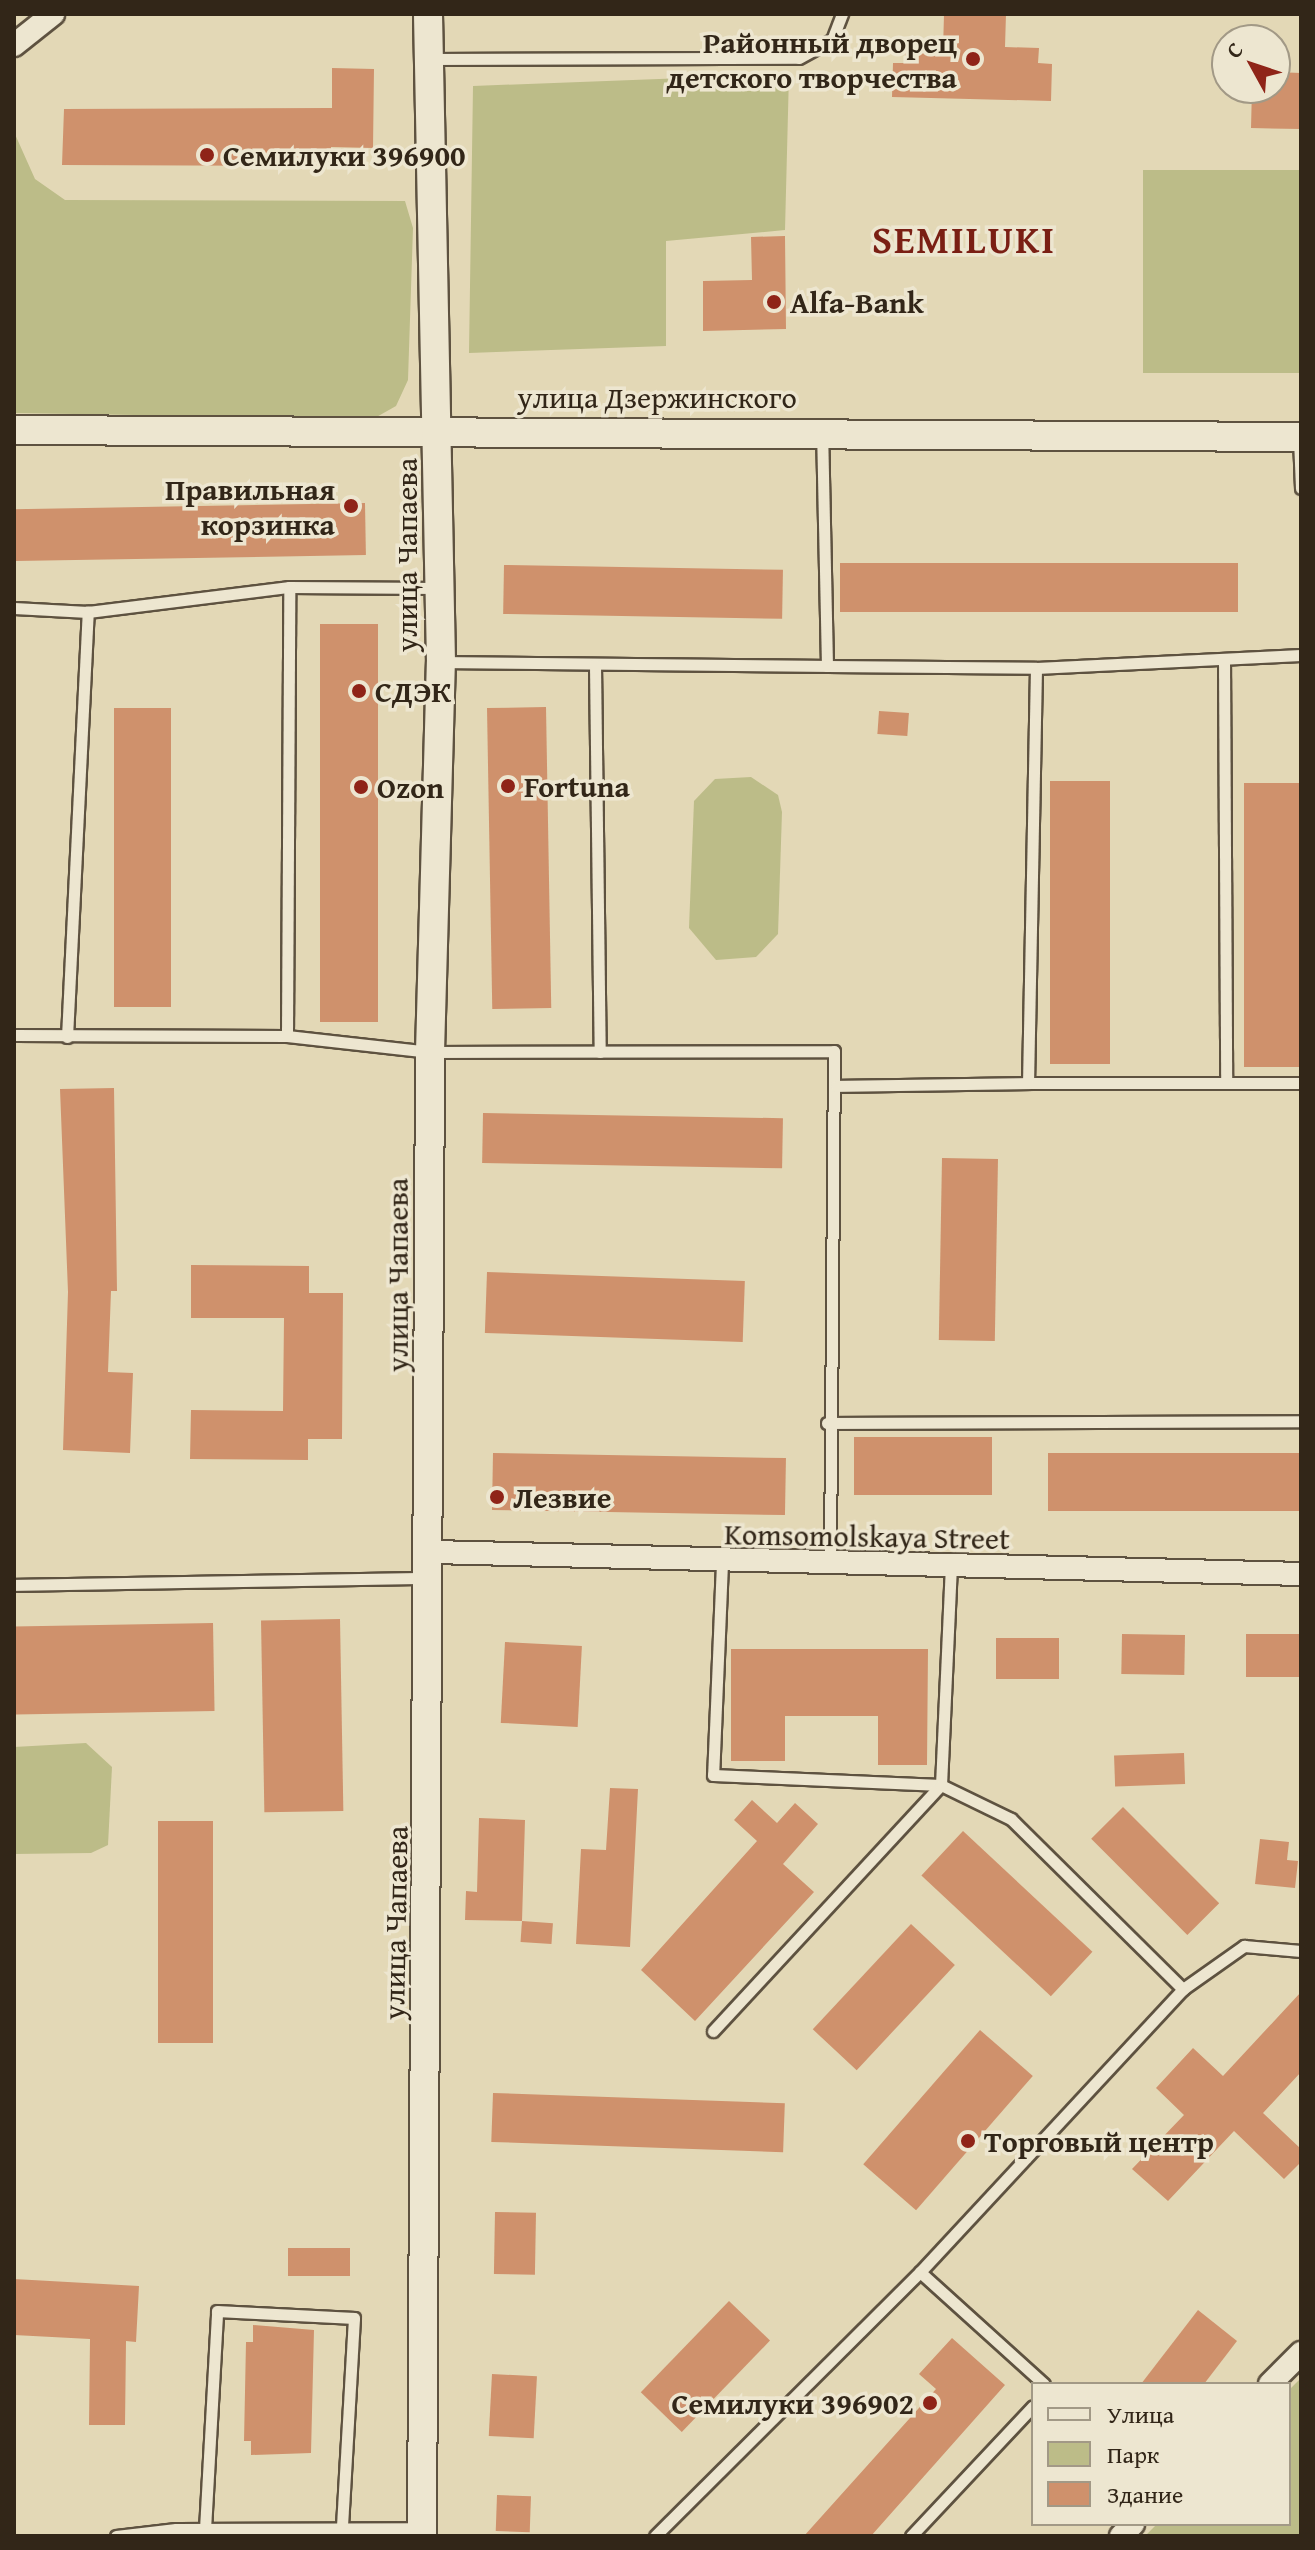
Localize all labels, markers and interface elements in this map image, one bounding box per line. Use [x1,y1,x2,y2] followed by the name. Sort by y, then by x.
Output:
[667,24,957,94] place label: Районный дворец детского творчества
[1211,24,1291,104] north arrow
[1218,35,1250,65] text: С
[964,50,982,68] marker: Районный дворец детского творчества
[223,137,465,173] place label: Семилуки 396900
[198,146,216,164] marker: Семилуки 396900
[872,217,1056,263] district label: SEMILUKI
[790,284,924,320] place label: Alfa-Bank
[765,293,783,311] marker: Alfa-Bank
[517,379,797,415] street label: улица Дзержинского
[388,458,424,652] street label: улица Чапаева
[165,471,335,542] place label: Правильная корзинка
[342,497,360,515] marker: Правильная корзинка
[375,673,451,709] place label: СДЭК
[350,682,368,700] marker: СДЭК
[524,768,630,804] place label: Fortuna
[377,769,444,805] place label: Ozon
[499,777,517,795] marker: Fortuna
[352,778,370,796] marker: Ozon
[379,1178,415,1372] street label: улица Чапаева
[513,1479,611,1515] place label: Лезвие
[488,1488,506,1506] marker: Лезвие
[724,1516,1010,1556] street label: Komsomolskaya Street
[375,1826,415,2020] street label: улица Чапаева
[984,2123,1214,2159] place label: Торговый центр
[959,2132,977,2150] marker: Торговый центр
[1031,2382,1291,2526] legend
[672,2385,914,2421] place label: Семилуки 396902
[921,2394,939,2412] marker: Семилуки 396902
[1107,2397,1174,2432] text: Улица
[1107,2437,1159,2472] text: Парк
[1107,2477,1183,2512] text: Здание

